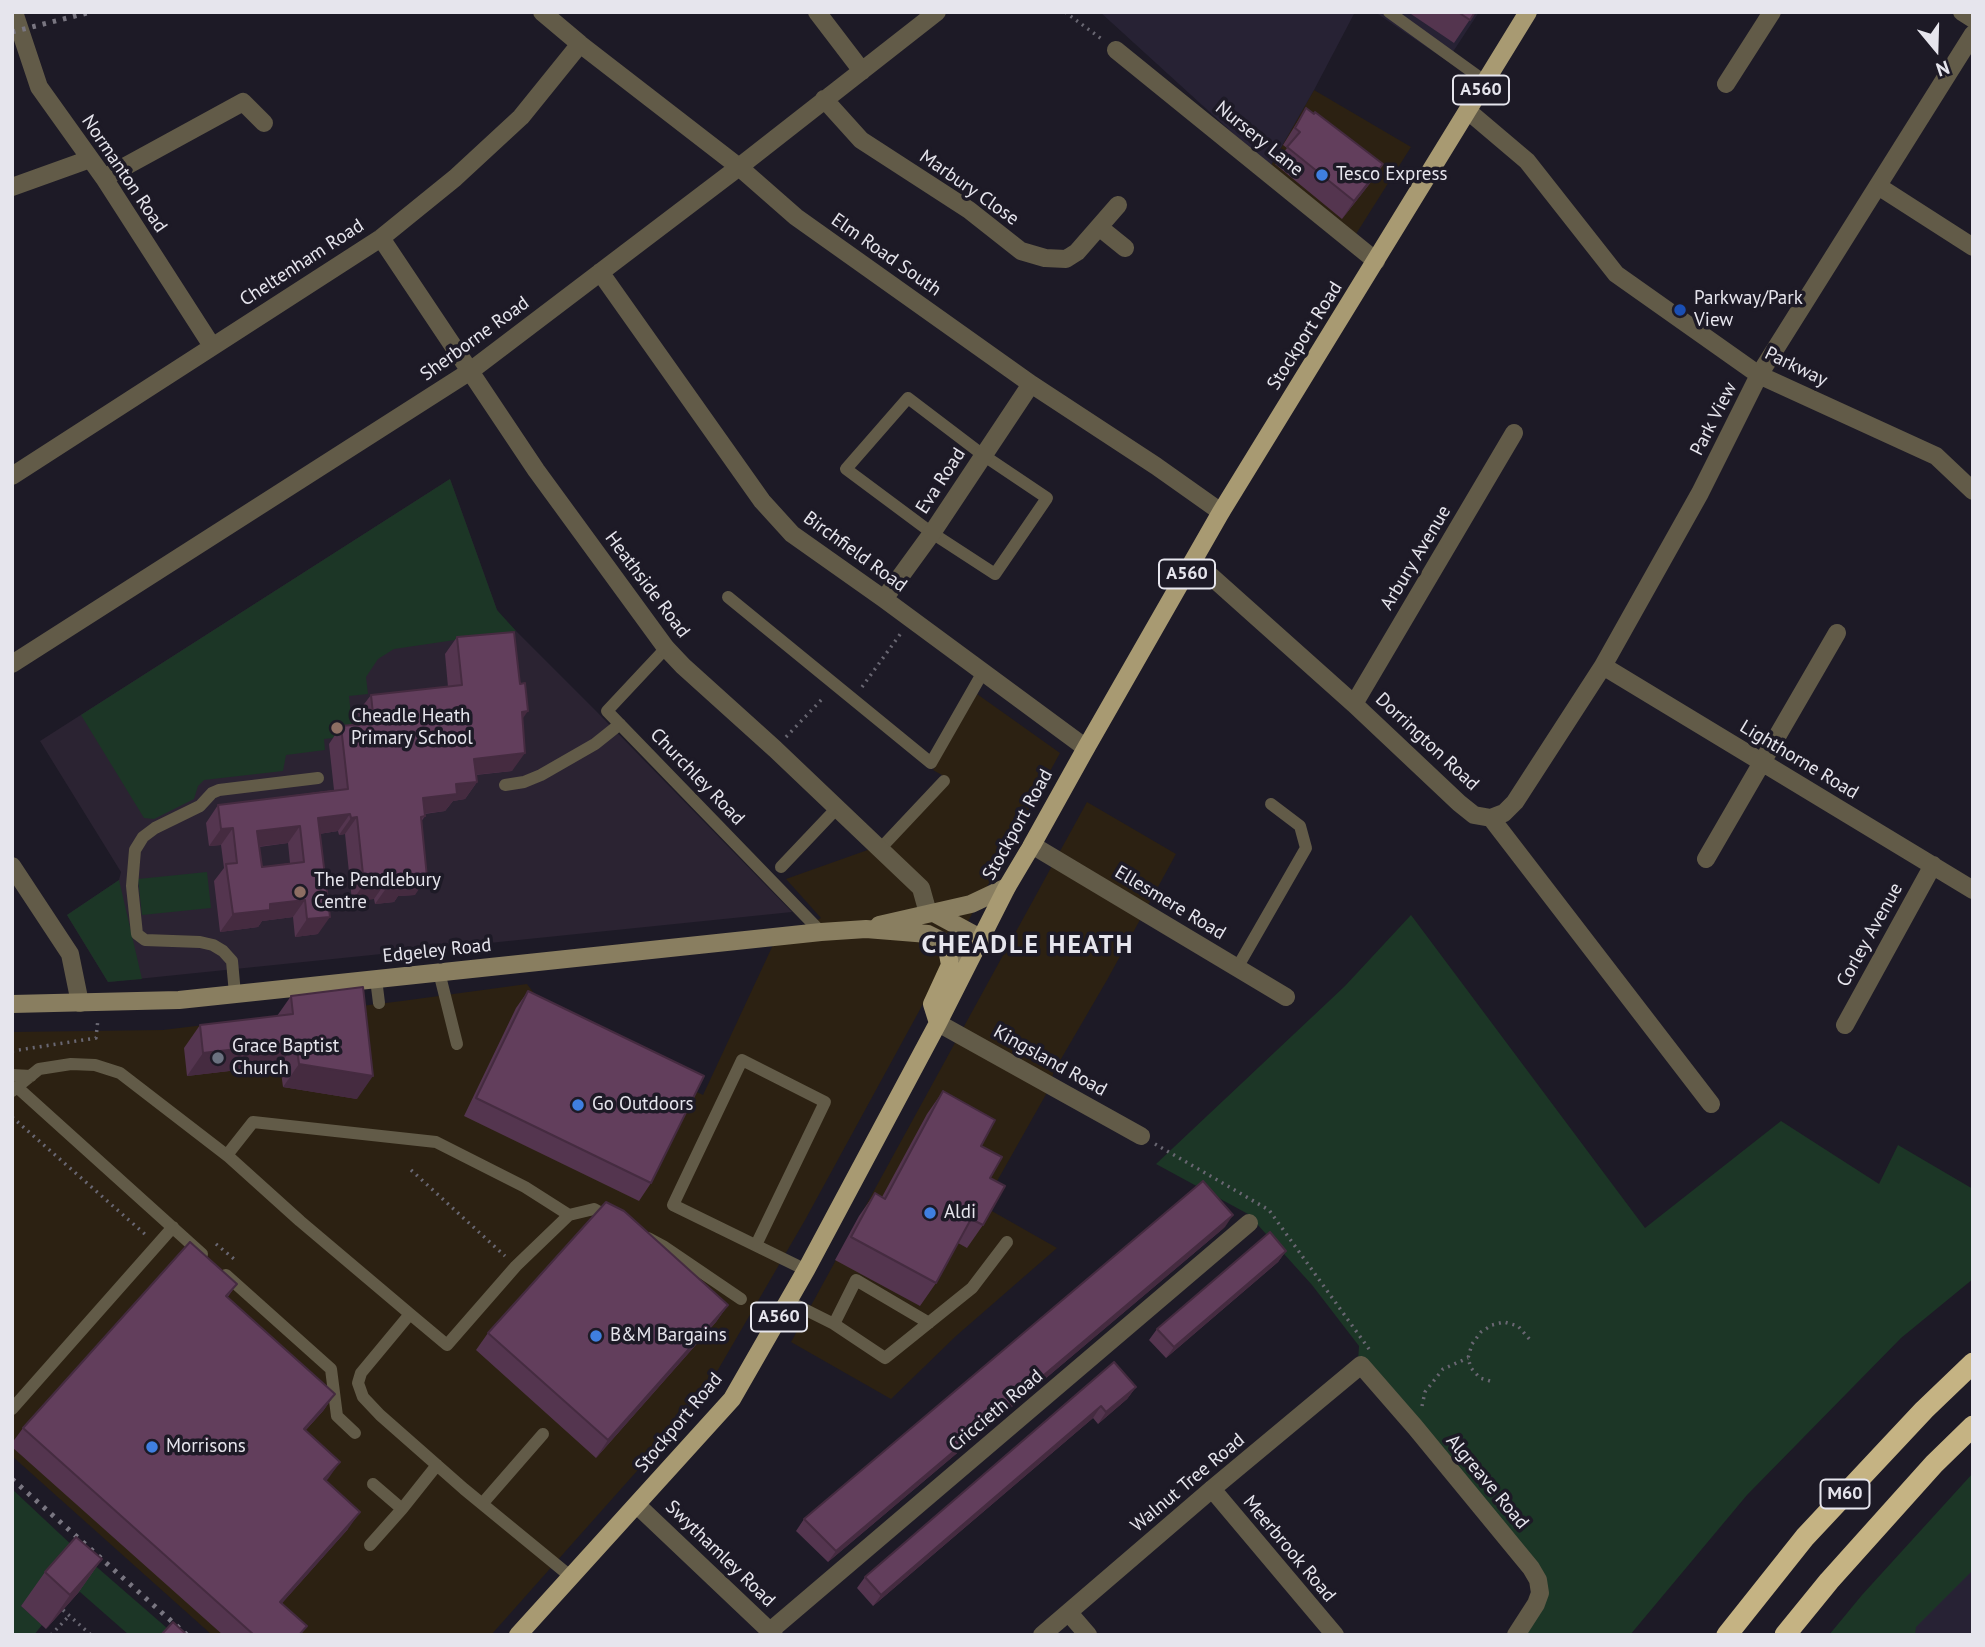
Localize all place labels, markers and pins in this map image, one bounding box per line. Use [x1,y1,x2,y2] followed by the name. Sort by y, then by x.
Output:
[1336,164,1448,186] place label: Tesco Express
[1314,167,1330,183] marker: Tesco Express
[1694,288,1803,332] place label: Parkway/Park View
[1672,302,1688,318] marker: Parkway/Park View
[351,706,473,750] place label: Cheadle Heath Primary School
[329,720,345,736] marker: Cheadle Heath Primary School
[314,870,441,914] place label: The Pendlebury Centre
[292,884,308,900] marker: The Pendlebury Centre
[232,1036,339,1080] place label: Grace Baptist Church
[210,1050,226,1066] marker: Grace Baptist Church
[592,1094,694,1116] place label: Go Outdoors
[570,1097,586,1113] marker: Go Outdoors
[944,1202,976,1224] place label: Aldi
[922,1205,938,1221] marker: Aldi
[610,1325,727,1347] place label: B&M Bargains
[588,1328,604,1344] marker: B&M Bargains
[166,1436,246,1458] place label: Morrisons
[144,1439,160,1455] marker: Morrisons

